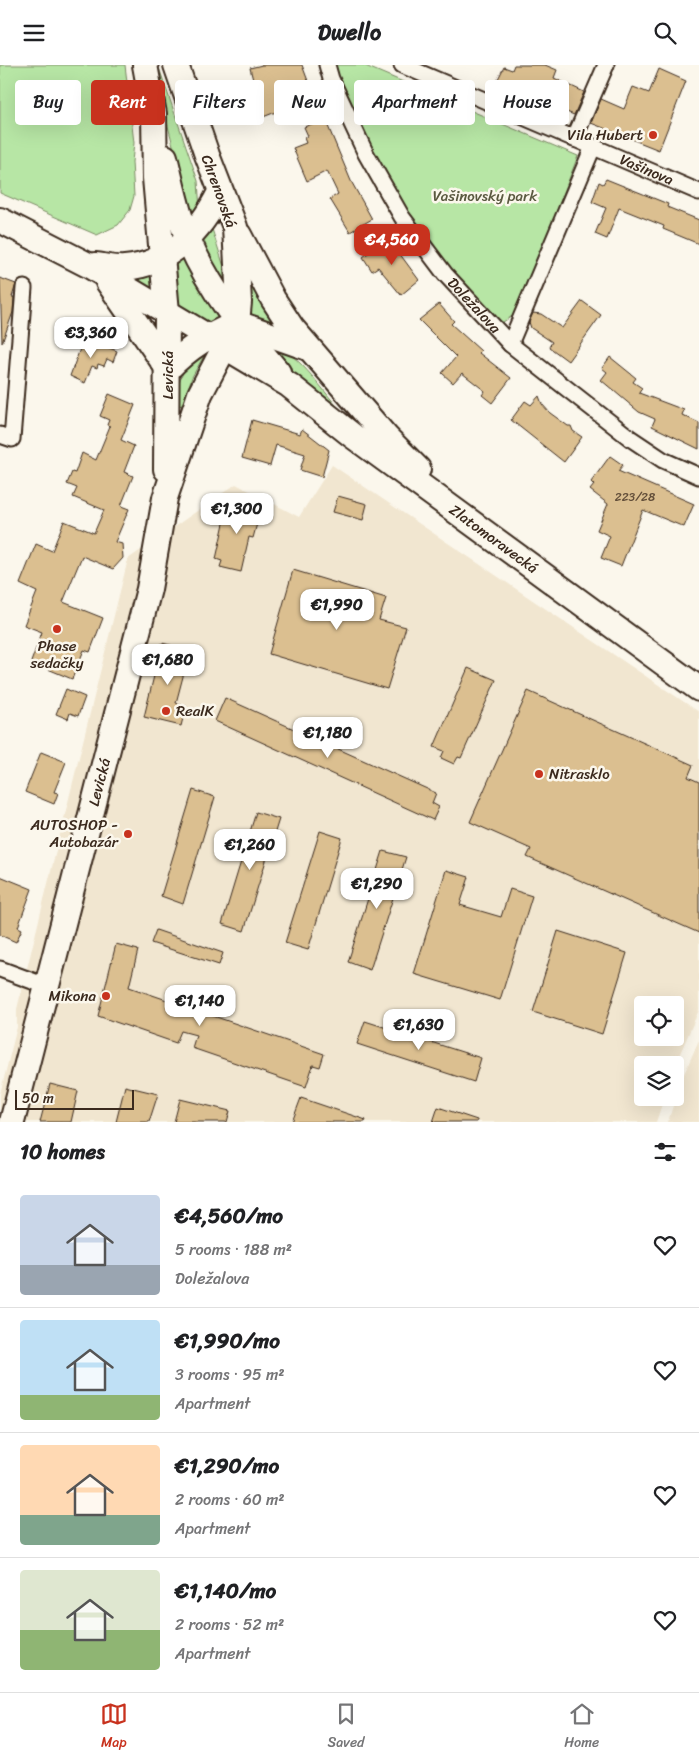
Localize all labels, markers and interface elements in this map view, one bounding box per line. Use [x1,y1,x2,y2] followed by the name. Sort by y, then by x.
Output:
[318,13,381,52] text: Dwello
[20,19,48,47] icon: menu
[651,19,679,47] icon: search
[15,80,81,125] chip: Buy
[91,80,165,125] chip: Rent
[175,80,264,125] chip: Filters
[274,80,344,125] chip: New
[354,80,475,125] chip: Apartment
[485,80,569,125] chip: House
[567,122,643,148] place label: Vila Hubert
[647,129,659,141] marker: Vila Hubert
[615,147,678,193] street label: Vašinova
[194,151,244,232] street label: Chrenovská
[433,183,538,209] park label: Vašinovský park
[351,223,433,266] pin: €4,560
[365,225,419,254] text: €4,560
[441,271,508,340] street label: Doležalova
[50,317,132,359] pin: €3,360
[65,318,117,347] text: €3,360
[155,350,181,399] street label: Levická
[615,486,655,508] house number: 223/28
[196,493,278,535] pin: €1,300
[212,494,262,523] text: €1,300
[443,497,544,581] street label: Zlatomoravecká
[296,589,378,631] pin: €1,990
[311,590,363,619] text: €1,990
[51,623,63,635] marker: Phase sedačky
[29,633,84,676] place label: Phase sedačky
[127,643,209,686] pin: €1,680
[143,645,193,674] text: €1,680
[176,698,215,724] place label: RealK
[160,705,172,717] marker: RealK
[287,717,369,759] pin: €1,180
[304,718,352,747] text: €1,180
[81,755,118,809] street label: Levická
[549,761,610,787] place label: Nitrasklo
[533,768,545,780] marker: Nitrasklo
[30,812,119,855] place label: AUTOSHOP - Autobazár
[122,828,134,840] marker: AUTOSHOP - Autobazár
[209,829,291,871] pin: €1,260
[225,830,275,859] text: €1,260
[336,867,418,910] pin: €1,290
[352,869,402,898] text: €1,290
[48,983,96,1009] place label: Mikona
[159,985,241,1027] pin: €1,140
[176,986,224,1015] text: €1,140
[100,990,112,1002] marker: Mikona
[634,996,684,1106] map controls
[634,996,684,1046] button: locate
[378,1009,460,1051] pin: €1,630
[394,1010,444,1039] text: €1,630
[634,1056,684,1106] button: layers
[22,1086,54,1111] text: 50 m
[15,1087,134,1110] scale bar
[20,1133,105,1171] text: 10 homes
[651,1138,679,1166] icon: filters
[175,1197,283,1235] text: €4,560/mo
[60,1215,120,1275] icon: home
[651,1231,679,1259] icon: heart
[175,1235,292,1264] text: 5 rooms · 188 m²
[175,1264,249,1293] text: Doležalova
[175,1322,280,1360] text: €1,990/mo
[60,1340,120,1400] icon: home
[651,1356,679,1384] icon: heart
[175,1360,285,1389] text: 3 rooms · 95 m²
[175,1389,251,1418] text: Apartment
[175,1447,279,1485] text: €1,290/mo
[60,1465,120,1525] icon: home
[651,1481,679,1509] icon: heart
[175,1485,285,1514] text: 2 rooms · 60 m²
[175,1514,251,1543] text: Apartment
[175,1572,276,1610] text: €1,140/mo
[60,1590,120,1650] icon: home
[651,1606,679,1634] icon: heart
[175,1610,284,1639] text: 2 rooms · 52 m²
[175,1639,251,1668] text: Apartment
[100,1700,128,1755] tab: Map
[328,1700,364,1755] tab: Saved
[564,1700,599,1755] tab: Home

